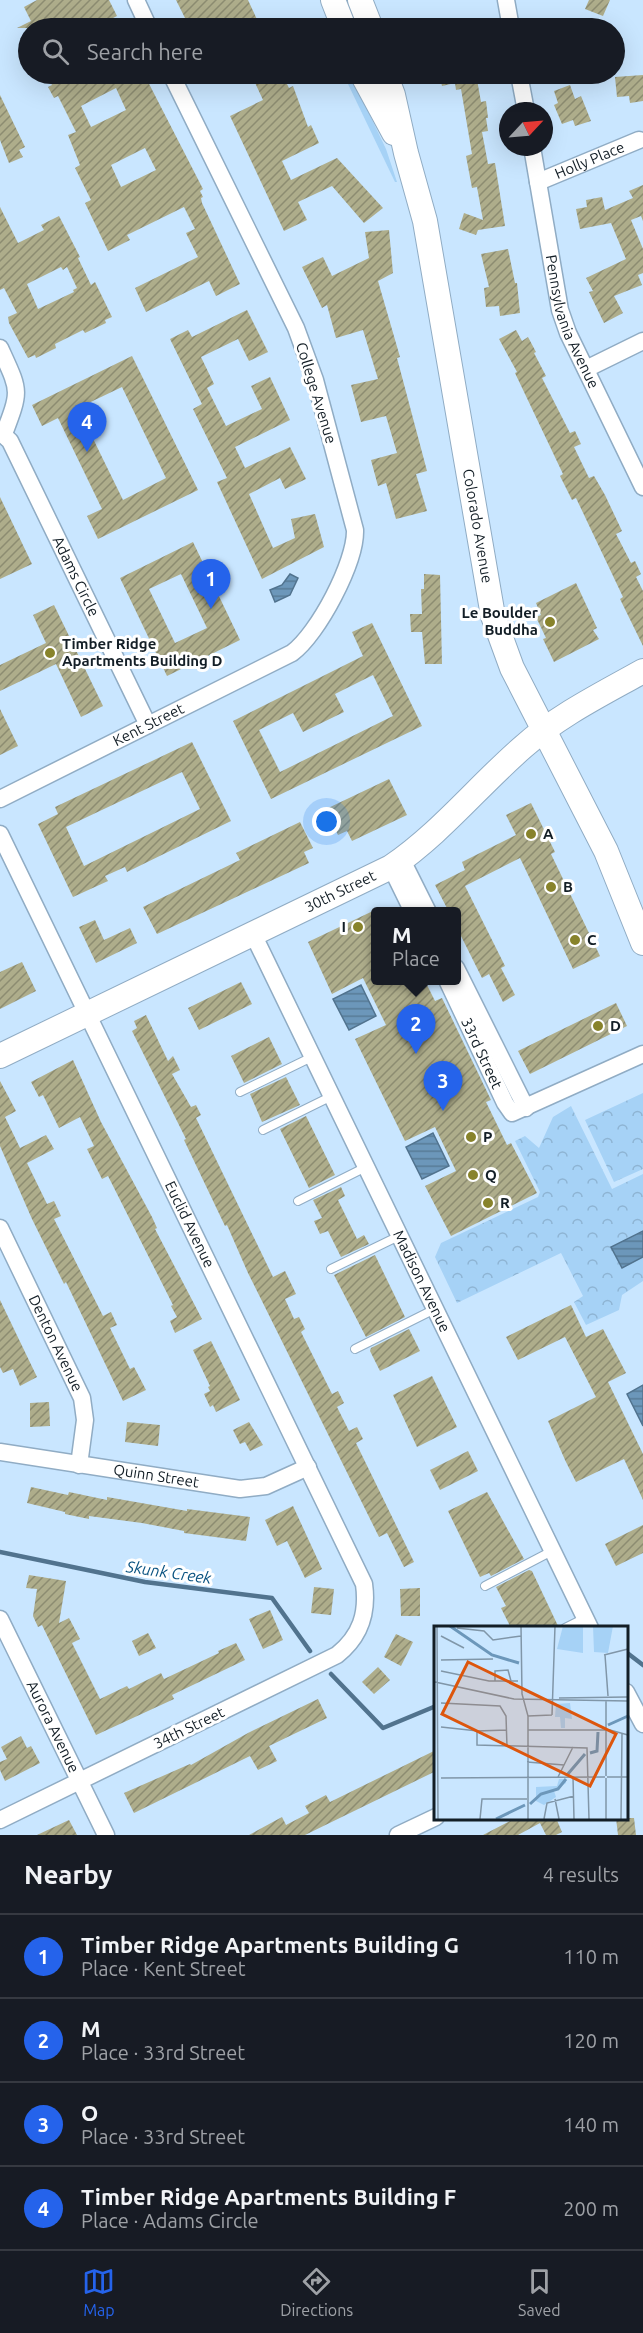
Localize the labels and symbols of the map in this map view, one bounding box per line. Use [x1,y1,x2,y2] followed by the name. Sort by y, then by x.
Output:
[499,102,553,156] north arrow
[552,138,627,182] street label: Holly Place
[543,254,603,391] street label: Pennsylvania Avenue
[293,340,340,446] street label: College Avenue
[68,402,106,452] pin: 4
[460,467,496,584] street label: Colorado Avenue
[50,533,103,619] street label: Adams Circle
[192,560,230,609] pin: 1
[461,604,539,638] place label: Le Boulder Buddha
[543,615,557,629] marker: Le Boulder Buddha
[62,635,223,669] place label: Timber Ridge Apartments Building D
[43,646,57,660] marker: Timber Ridge Apartments Building D
[110,699,187,749] street label: Kent Street
[312,807,341,836] your location
[543,825,554,842] place label: A
[524,827,538,841] marker: A
[302,867,378,915] street label: 30th Street
[563,878,573,895] place label: B
[544,880,558,894] marker: B
[341,918,346,935] place label: I
[351,920,365,934] marker: I
[587,931,597,948] place label: C
[568,933,582,947] marker: C
[396,1004,436,1054] pin: 2
[458,1015,506,1091] street label: 33rd Street
[610,1017,621,1034] place label: D
[591,1019,605,1033] marker: D
[424,1062,462,1111] pin: 3
[483,1128,493,1145] place label: P
[464,1130,478,1144] marker: P
[485,1166,497,1183] place label: Q
[466,1168,480,1182] marker: Q
[162,1178,218,1270] street label: Euclid Avenue
[500,1194,510,1211] place label: R
[481,1196,495,1210] marker: R
[390,1227,454,1335] street label: Madison Avenue
[26,1292,86,1394] street label: Denton Avenue
[112,1461,200,1491] street label: Quinn Street
[124,1557,214,1587] water label: Skunk Creek
[434,1626,628,1820] inset map
[24,1678,83,1775] street label: Aurora Avenue
[151,1703,227,1752] street label: 34th Street

